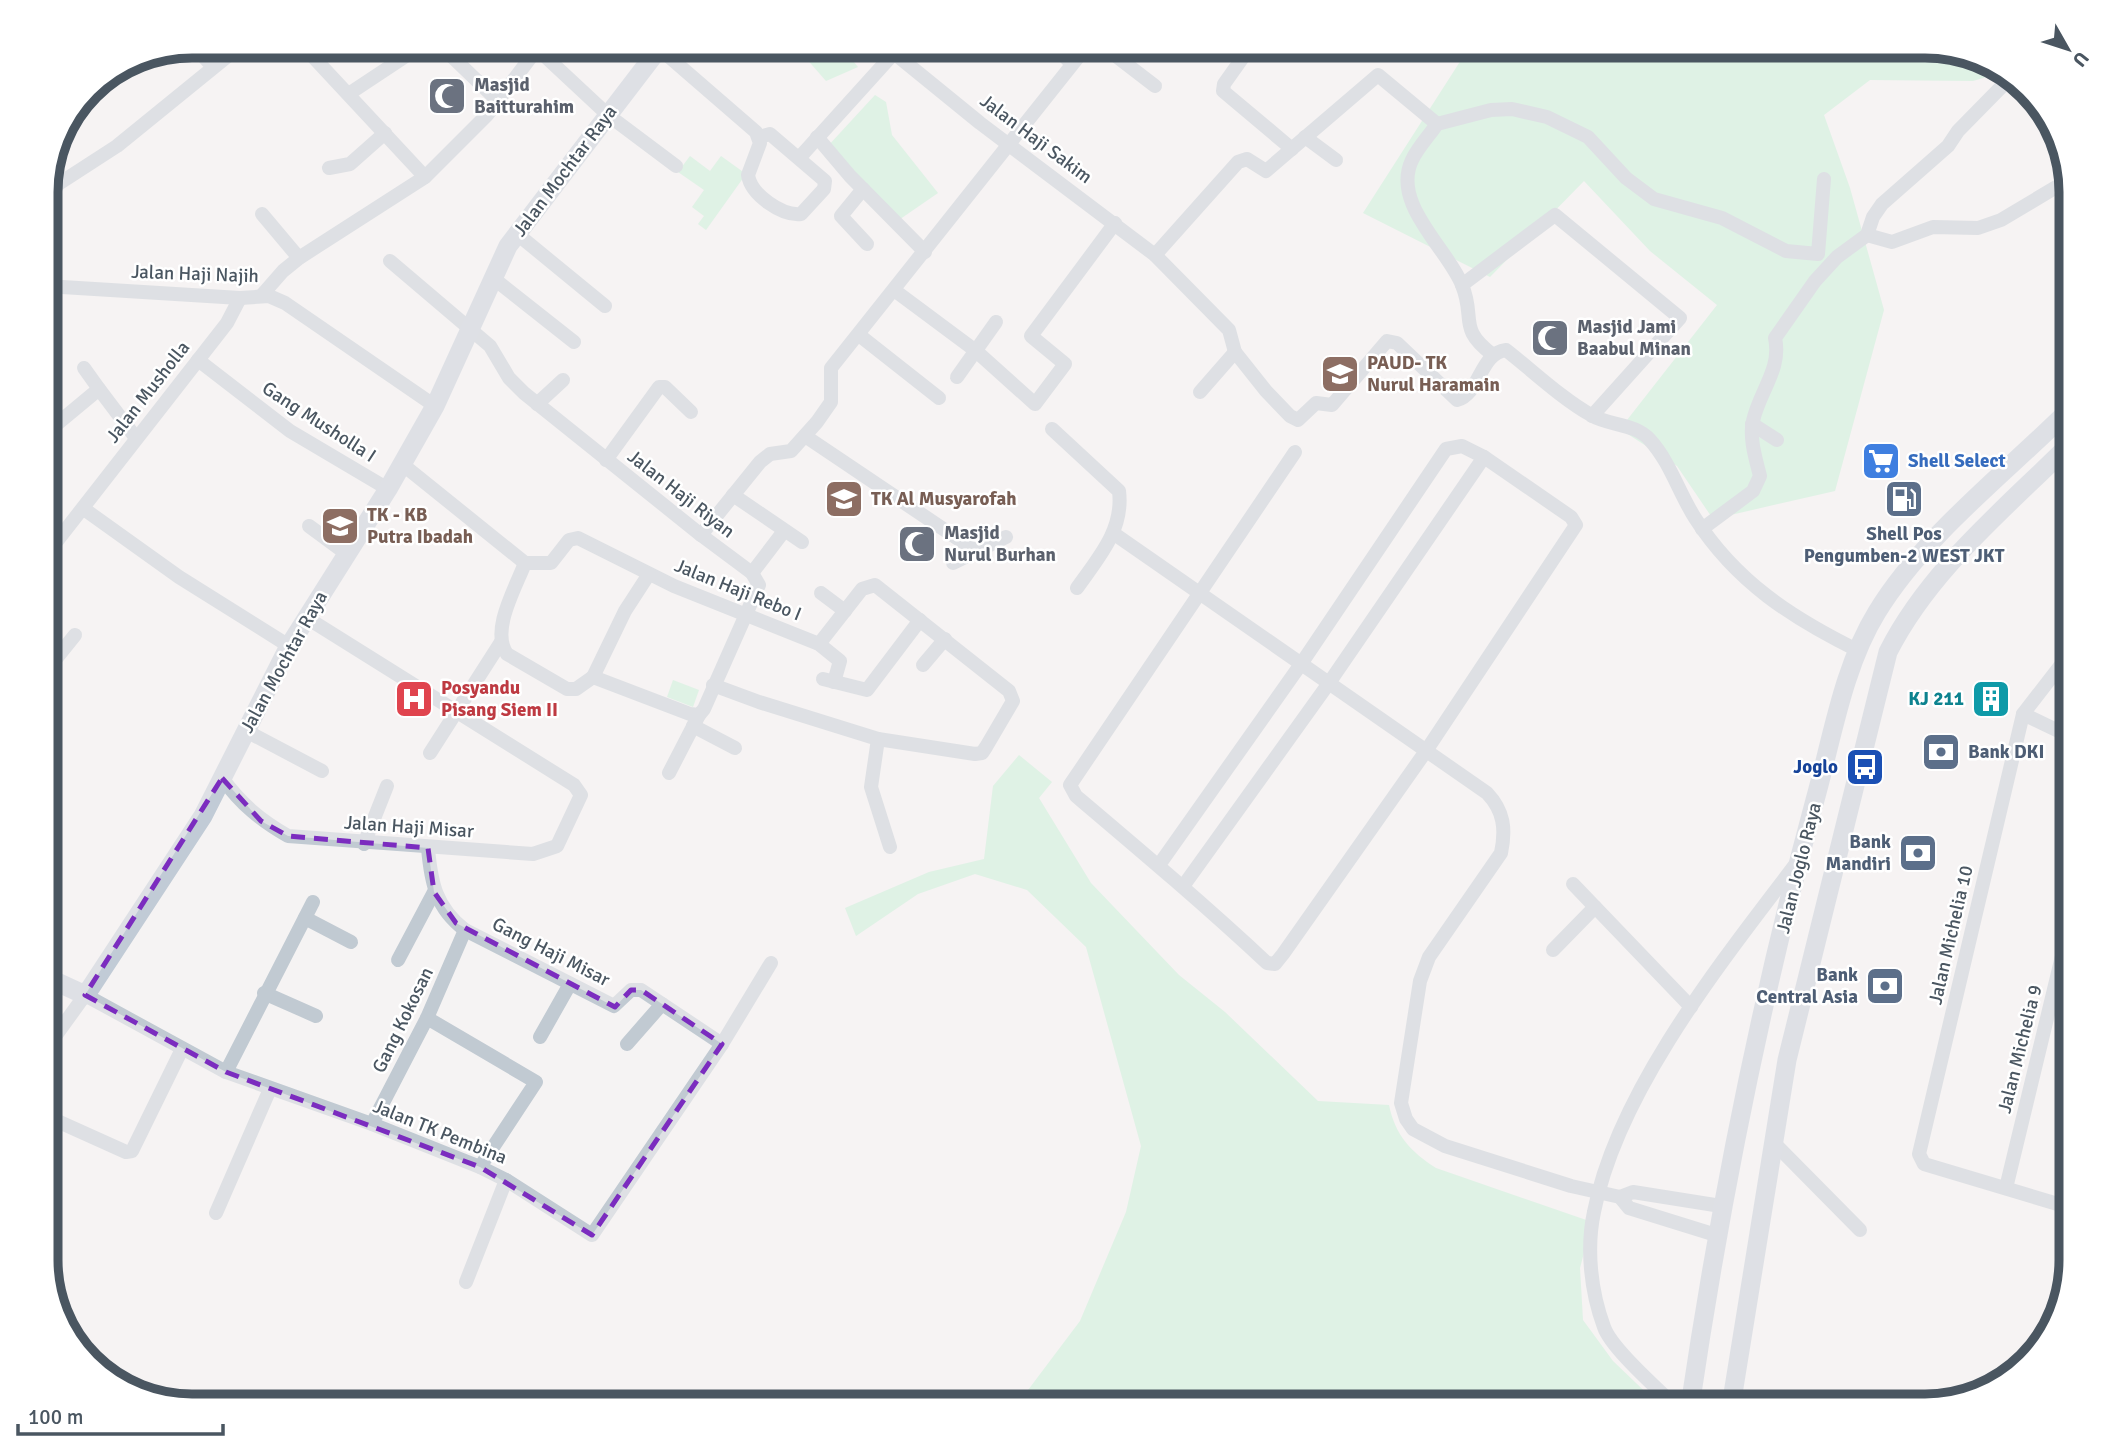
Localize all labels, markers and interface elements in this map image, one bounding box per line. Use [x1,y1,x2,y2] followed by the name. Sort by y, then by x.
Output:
[2033,14,2103,84] north arrow
[2067,47,2094,72] text: U
[474,73,574,119] place label: Masjid Baitturahim
[426,75,468,117] mosque icon: Masjid Baitturahim
[975,89,1097,189] street label: Jalan Haji Sakim
[508,101,622,241] street label: Jalan Mochtar Raya
[131,260,259,288] street label: Jalan Haji Najih
[1577,315,1691,361] place label: Masjid Jami Baabul Minan
[1529,317,1571,359] mosque icon: Masjid Jami Baabul Minan
[101,336,195,448] street label: Jalan Musholla
[1367,351,1500,397] place label: PAUD- TK Nurul Haramain
[1319,353,1361,395] school or university icon: PAUD- TK Nurul Haramain
[257,376,381,468] street label: Gang Musholla I
[1860,440,1902,482] supermarket icon: Shell Select
[623,445,739,543] street label: Jalan Haji Riyan
[1908,449,2006,473] place label: Shell Select
[823,478,865,520] school or university icon: TK Al Musyarofah
[1883,478,1925,520] fuel station icon: Shell Pos Pengumben-2 WEST JKT
[871,487,1016,511] place label: TK Al Musyarofah
[367,503,473,549] place label: TK - KB Putra Ibadah
[319,505,361,547] school or university icon: TK - KB Putra Ibadah
[944,521,1056,567] place label: Masjid Nurul Burhan
[1804,522,2005,568] place label: Shell Pos Pengumben-2 WEST JKT
[896,523,938,565] mosque icon: Masjid Nurul Burhan
[671,554,805,626] street label: Jalan Haji Rebo I
[235,587,333,737] street label: Jalan Mochtar Raya
[441,676,558,722] place label: Posyandu Pisang Siem II
[393,678,435,720] hospital icon: Posyandu Pisang Siem II
[1970,678,2012,720] building icon: KJ 211
[1908,687,1964,711] place label: KJ 211
[1920,731,1962,773] bank icon: Bank DKI
[1968,740,2044,764] place label: Bank DKI
[1844,746,1886,788] bus stop icon: Joglo
[1793,755,1838,779] place label: Joglo
[1771,800,1827,936] street label: Jalan Joglo Raya
[343,810,475,844] street label: Jalan Haji Misar
[1826,830,1891,876] place label: Bank Mandiri
[1897,832,1939,874] bank icon: Bank Mandiri
[1923,863,1979,1007] street label: Jalan Michelia 10
[488,912,614,992] street label: Gang Haji Misar
[367,963,439,1077] street label: Gang Kokosan
[1756,963,1858,1009] place label: Bank Central Asia
[1864,965,1906,1007] bank icon: Bank Central Asia
[1992,982,2048,1116] street label: Jalan Michelia 9
[370,1094,510,1170] street label: Jalan TK Pembina
[18,1392,222,1436] scale bar
[28,1404,83,1430] text: 100 m

